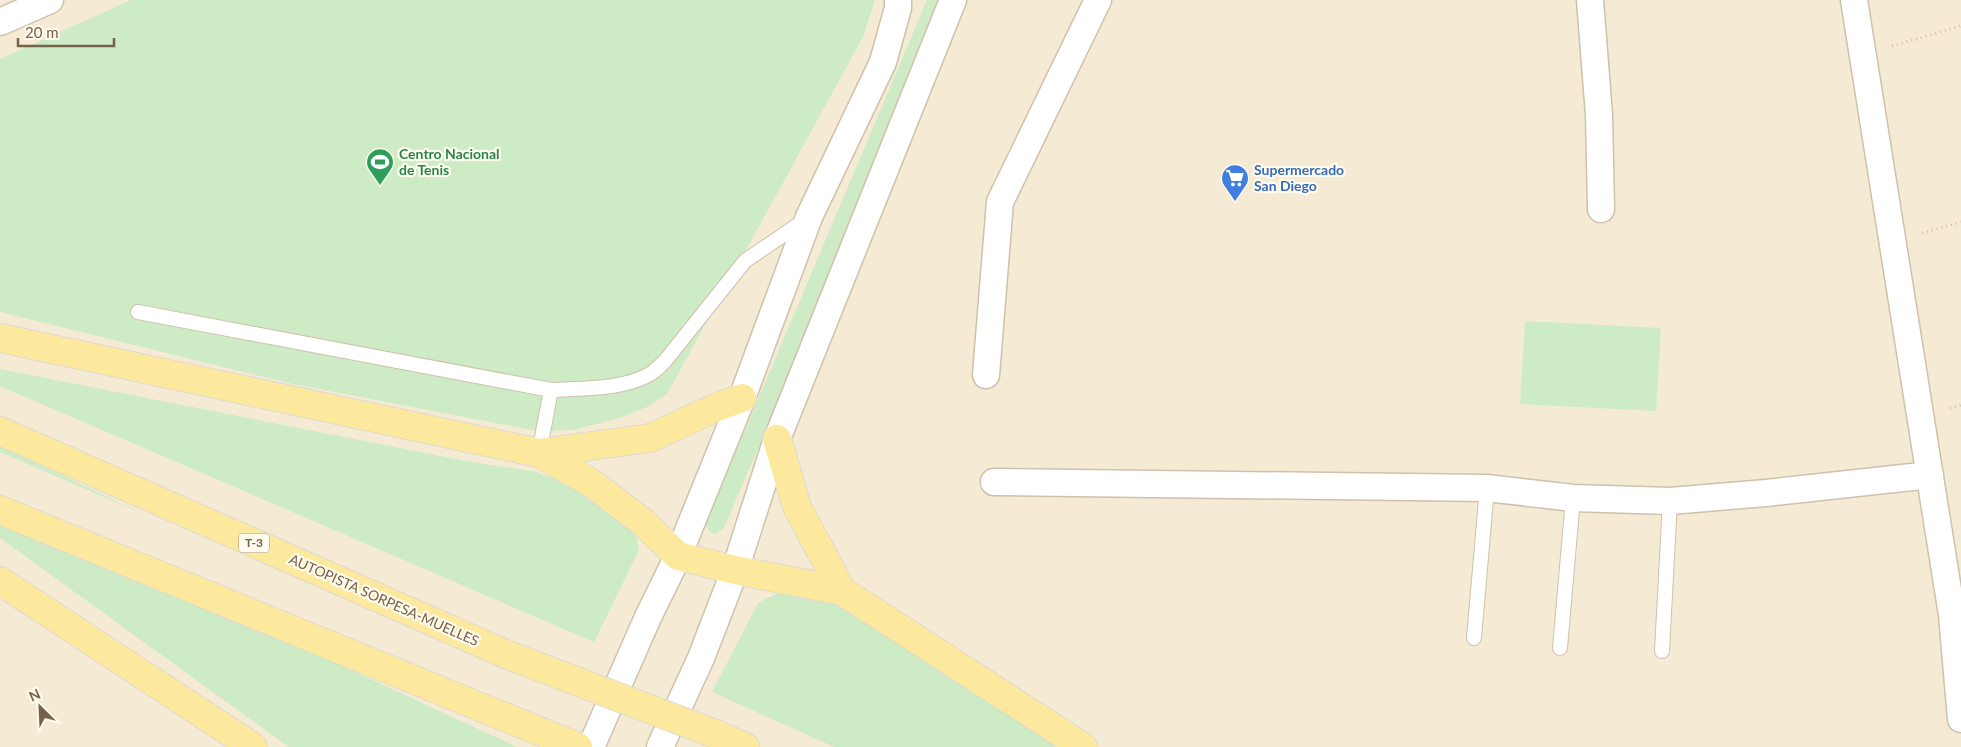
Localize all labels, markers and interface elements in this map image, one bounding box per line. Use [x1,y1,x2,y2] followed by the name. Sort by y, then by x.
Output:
[18,15,114,47] scale bar
[25,23,59,41] text: 20 m
[399,145,500,178] place label: Centro Nacional de Tenis
[365,147,395,186] sports icon: Centro Nacional de Tenis
[1254,161,1344,194] place label: Supermercado San Diego
[1220,163,1250,202] supermarket icon: Supermercado San Diego
[239,534,269,552] road number: T-3
[287,550,482,649] street label: AUTOPISTA SORPESA-MUELLES
[15,682,65,732] north arrow
[26,685,43,705] text: N

